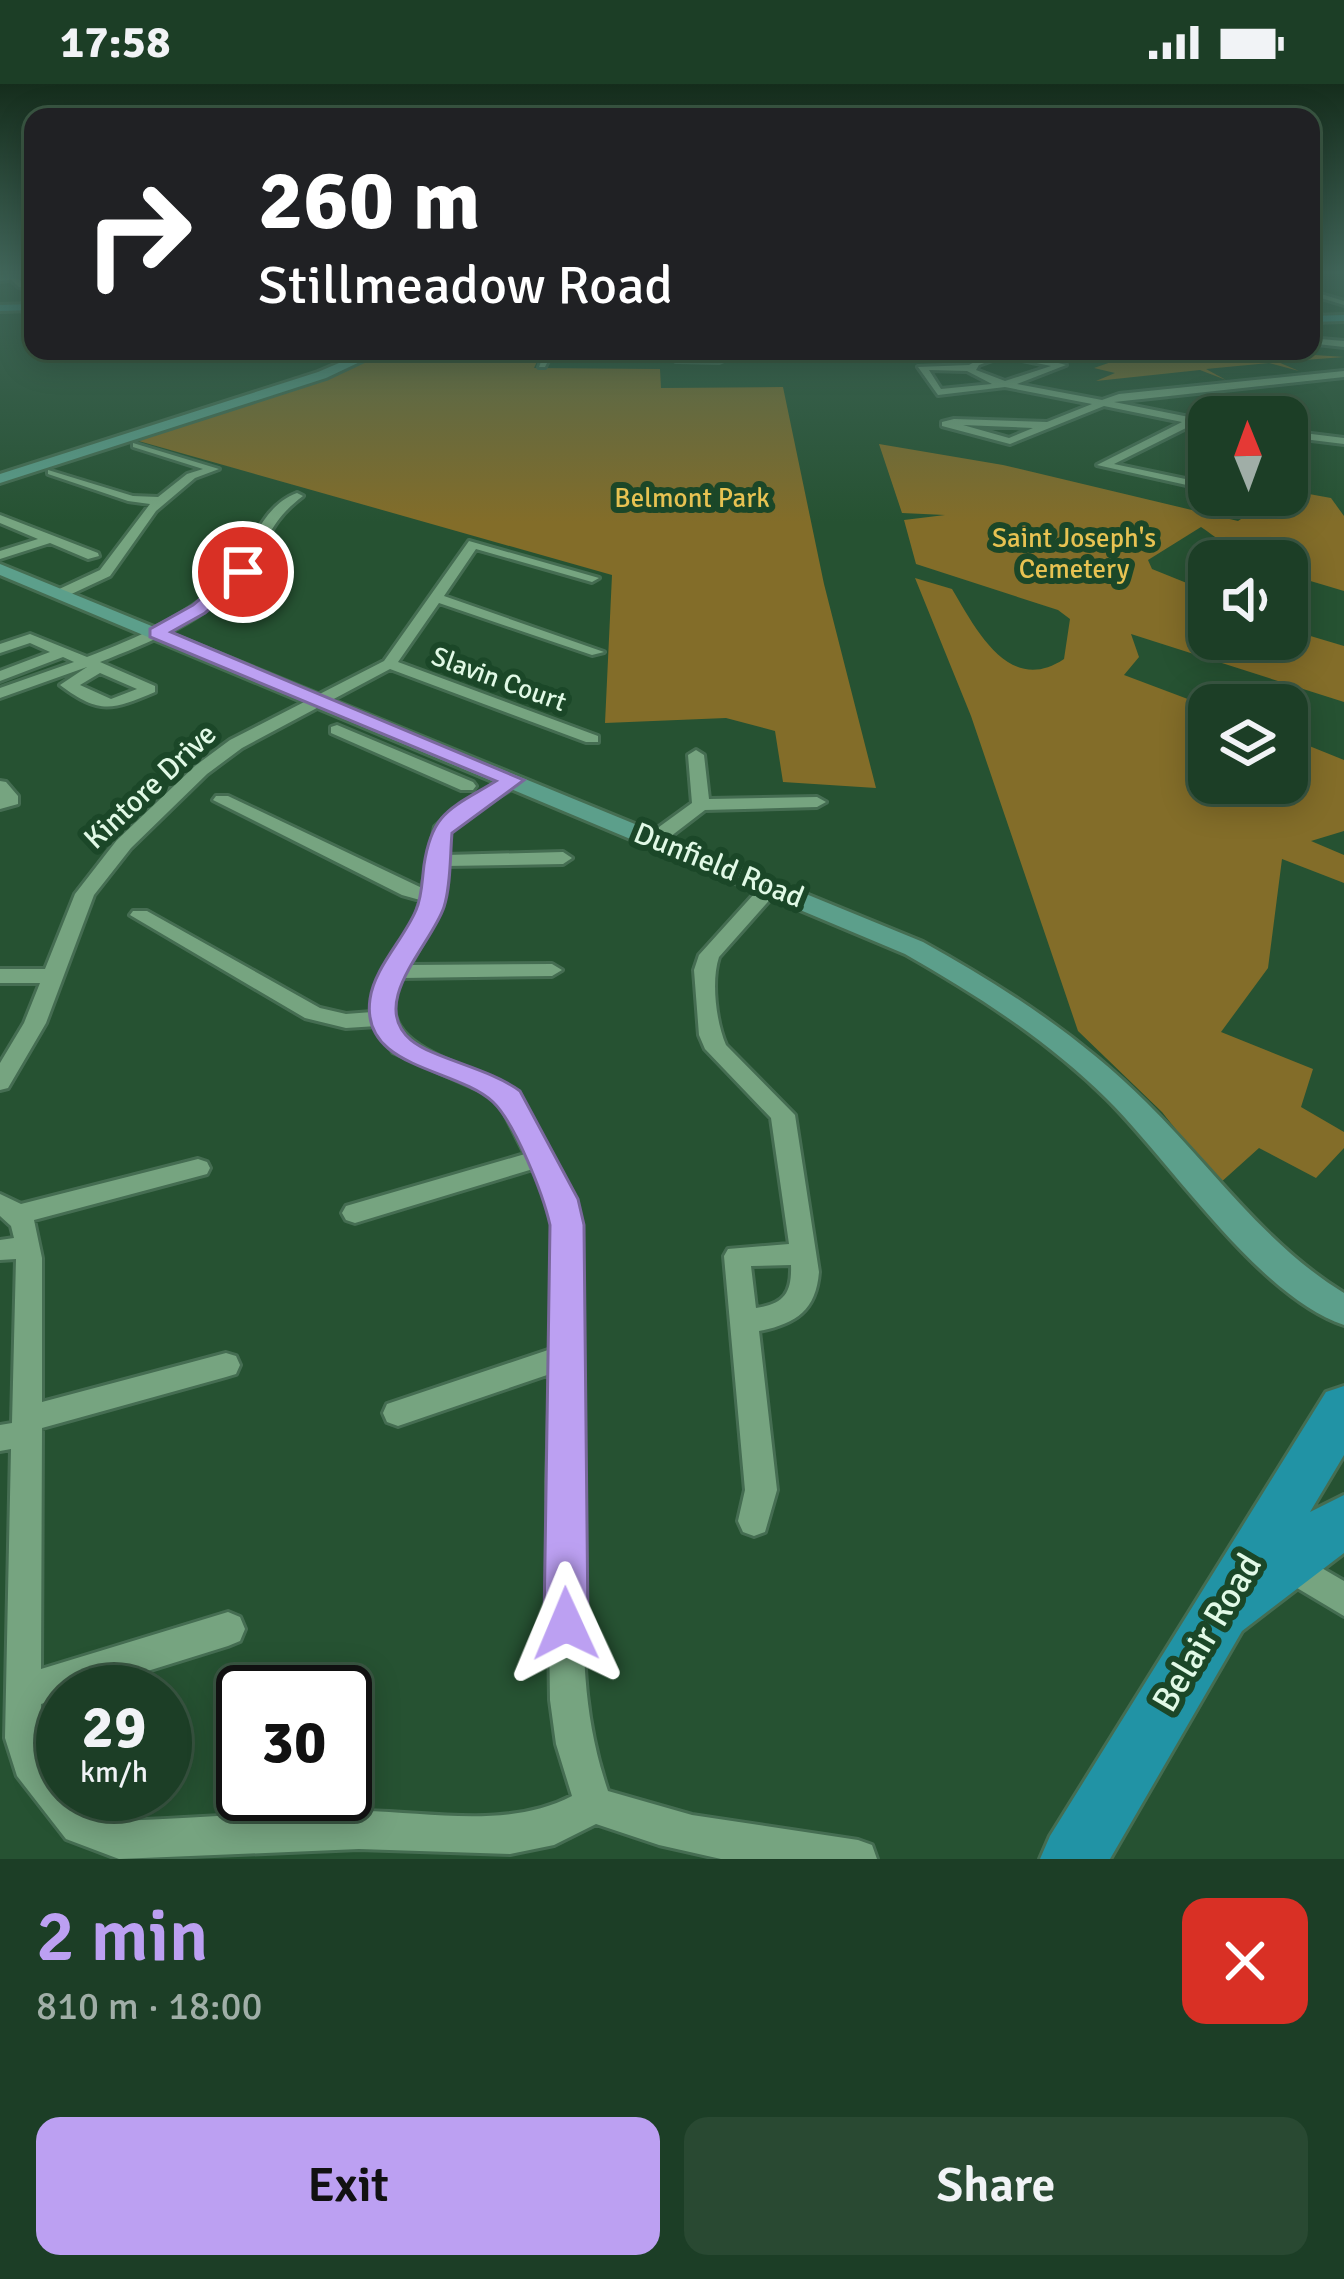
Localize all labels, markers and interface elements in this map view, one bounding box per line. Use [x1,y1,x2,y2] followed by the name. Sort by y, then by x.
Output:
[60,15,170,70] text: 17:58
[258,149,480,253] text: 260 m
[60,156,216,312] icon: right
[258,252,673,319] text: Stillmeadow Road
[1188,396,1308,516] north arrow
[1188,396,1308,804] map controls
[614,482,770,515] park label: Belmont Park
[192,521,294,623] pin
[992,522,1156,586] park label: Saint Joseph's Cemetery
[210,539,276,605] icon: arrive
[1188,540,1308,660] button: sound
[427,640,571,719] street label: Slavin Court
[1188,684,1308,804] button: layers
[77,716,224,857] street label: Kintore Drive
[628,815,809,916] street label: Dunfield Road
[1142,1545,1272,1720] street label: Belair Road
[503,1561,629,1687] position arrow
[216,1665,372,1821] speed limit sign: 30
[82,1691,146,1765] text: 29
[80,1754,148,1791] text: km/h
[36,1892,208,1981] text: 2 min
[1182,1898,1308,2024] button: close
[36,1982,263,2030] text: 810 m · 18:00
[36,2117,660,2255] button: Exit
[684,2117,1308,2255] button: Share

